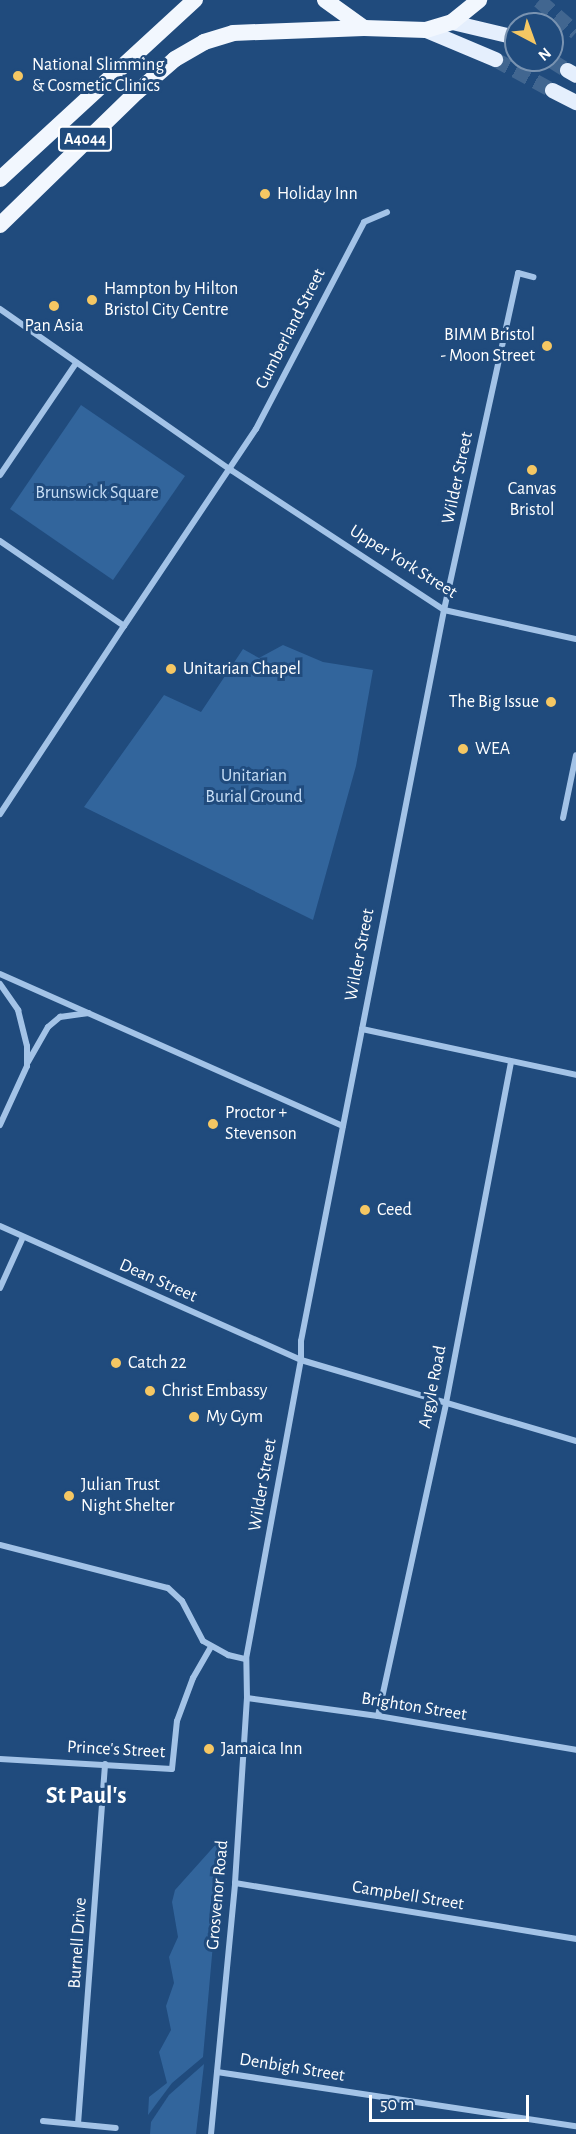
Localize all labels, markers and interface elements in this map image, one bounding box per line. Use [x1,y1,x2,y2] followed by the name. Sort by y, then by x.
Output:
[504,12,564,72] north arrow
[535,44,554,64] text: N
[32,55,164,98] place label: National Slimming & Cosmetic Clinics
[9,67,27,85] marker: National Slimming & Cosmetic Clinics
[56,126,113,152] road number: A4044
[277,183,358,205] place label: Holiday Inn
[258,187,272,201] marker: Holiday Inn
[251,265,331,393] street label: Cumberland Street
[104,279,238,322] place label: Hampton by Hilton Bristol City Centre
[85,293,99,307] marker: Hampton by Hilton Bristol City Centre
[47,299,61,313] marker: Pan Asia
[24,315,84,337] place label: Pan Asia
[441,325,535,368] place label: BIMM Bristol - Moon Street
[540,339,554,353] marker: BIMM Bristol - Moon Street
[438,430,478,526] street label: Wilder Street
[525,463,539,477] marker: Canvas Bristol
[508,479,556,522] place label: Canvas Bristol
[35,482,159,504] park label: Brunswick Square
[345,520,461,604] street label: Upper York Street
[183,658,301,680] place label: Unitarian Chapel
[164,662,178,676] marker: Unitarian Chapel
[449,691,539,713] place label: The Big Issue
[544,695,558,709] marker: The Big Issue
[475,738,510,760] place label: WEA
[456,742,470,756] marker: WEA
[205,766,303,808] park label: Unitarian Burial Ground
[340,907,380,1003] street label: Wilder Street
[225,1103,297,1146] place label: Proctor + Stevenson
[206,1117,220,1131] marker: Proctor + Stevenson
[377,1199,412,1221] place label: Ceed
[358,1203,372,1217] marker: Ceed
[116,1254,200,1308] street label: Dean Street
[414,1344,452,1430] street label: Argyle Road
[128,1352,187,1374] place label: Catch 22
[109,1356,123,1370] marker: Catch 22
[162,1380,268,1402] place label: Christ Embassy
[143,1384,157,1398] marker: Christ Embassy
[206,1406,263,1428] place label: My Gym
[187,1410,201,1424] marker: My Gym
[244,1437,282,1533] street label: Wilder Street
[81,1475,175,1518] place label: Julian Trust Night Shelter
[62,1489,76,1503] marker: Julian Trust Night Shelter
[360,1688,468,1726] street label: Brighton Street
[66,1737,166,1763] street label: Prince's Street
[221,1738,303,1760] place label: Jamaica Inn
[202,1742,216,1756] marker: Jamaica Inn
[46,1783,126,1811] district label: St Paul's
[202,1839,234,1951] street label: Grosvenor Road
[351,1877,465,1915] street label: Campbell Street
[64,1897,92,1989] street label: Burnell Drive
[238,2049,346,2087] street label: Denbigh Street
[372,2083,532,2121] scale bar
[380,2096,414,2114] text: 50 m

